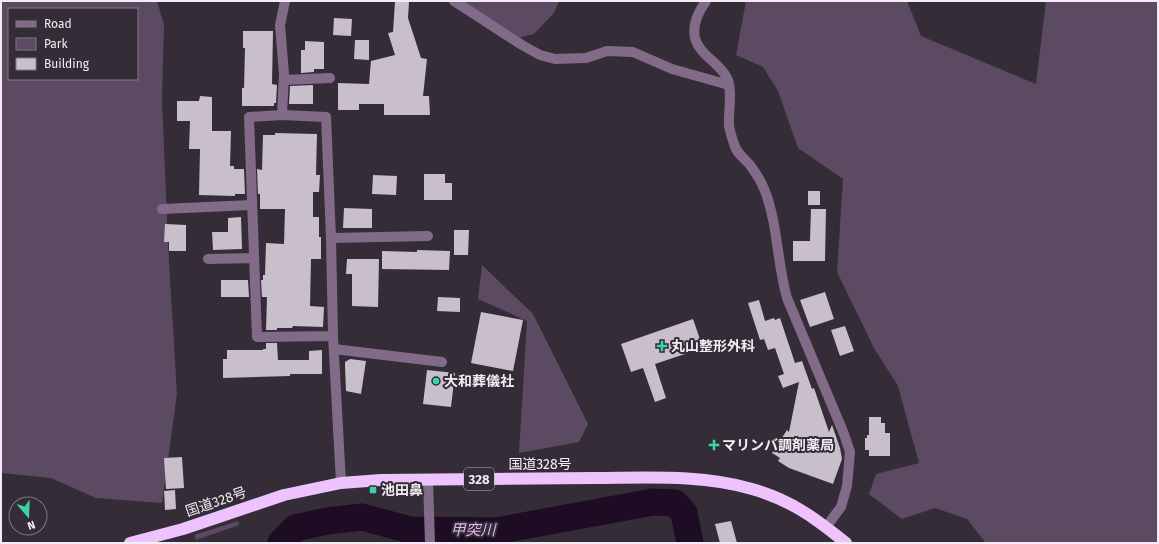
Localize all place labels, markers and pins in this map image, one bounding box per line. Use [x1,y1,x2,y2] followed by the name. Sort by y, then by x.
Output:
[671,338,755,355] place label: 丸山整形外科
[656,340,668,352] marker: 丸山整形外科
[444,373,514,390] place label: 大和葬儀社
[431,376,441,386] marker: 大和葬儀社
[722,437,834,454] place label: マリンバ調剤薬局
[709,440,719,450] marker: マリンバ調剤薬局
[381,482,423,499] place label: 池田鼻
[368,485,378,495] marker: 池田鼻

